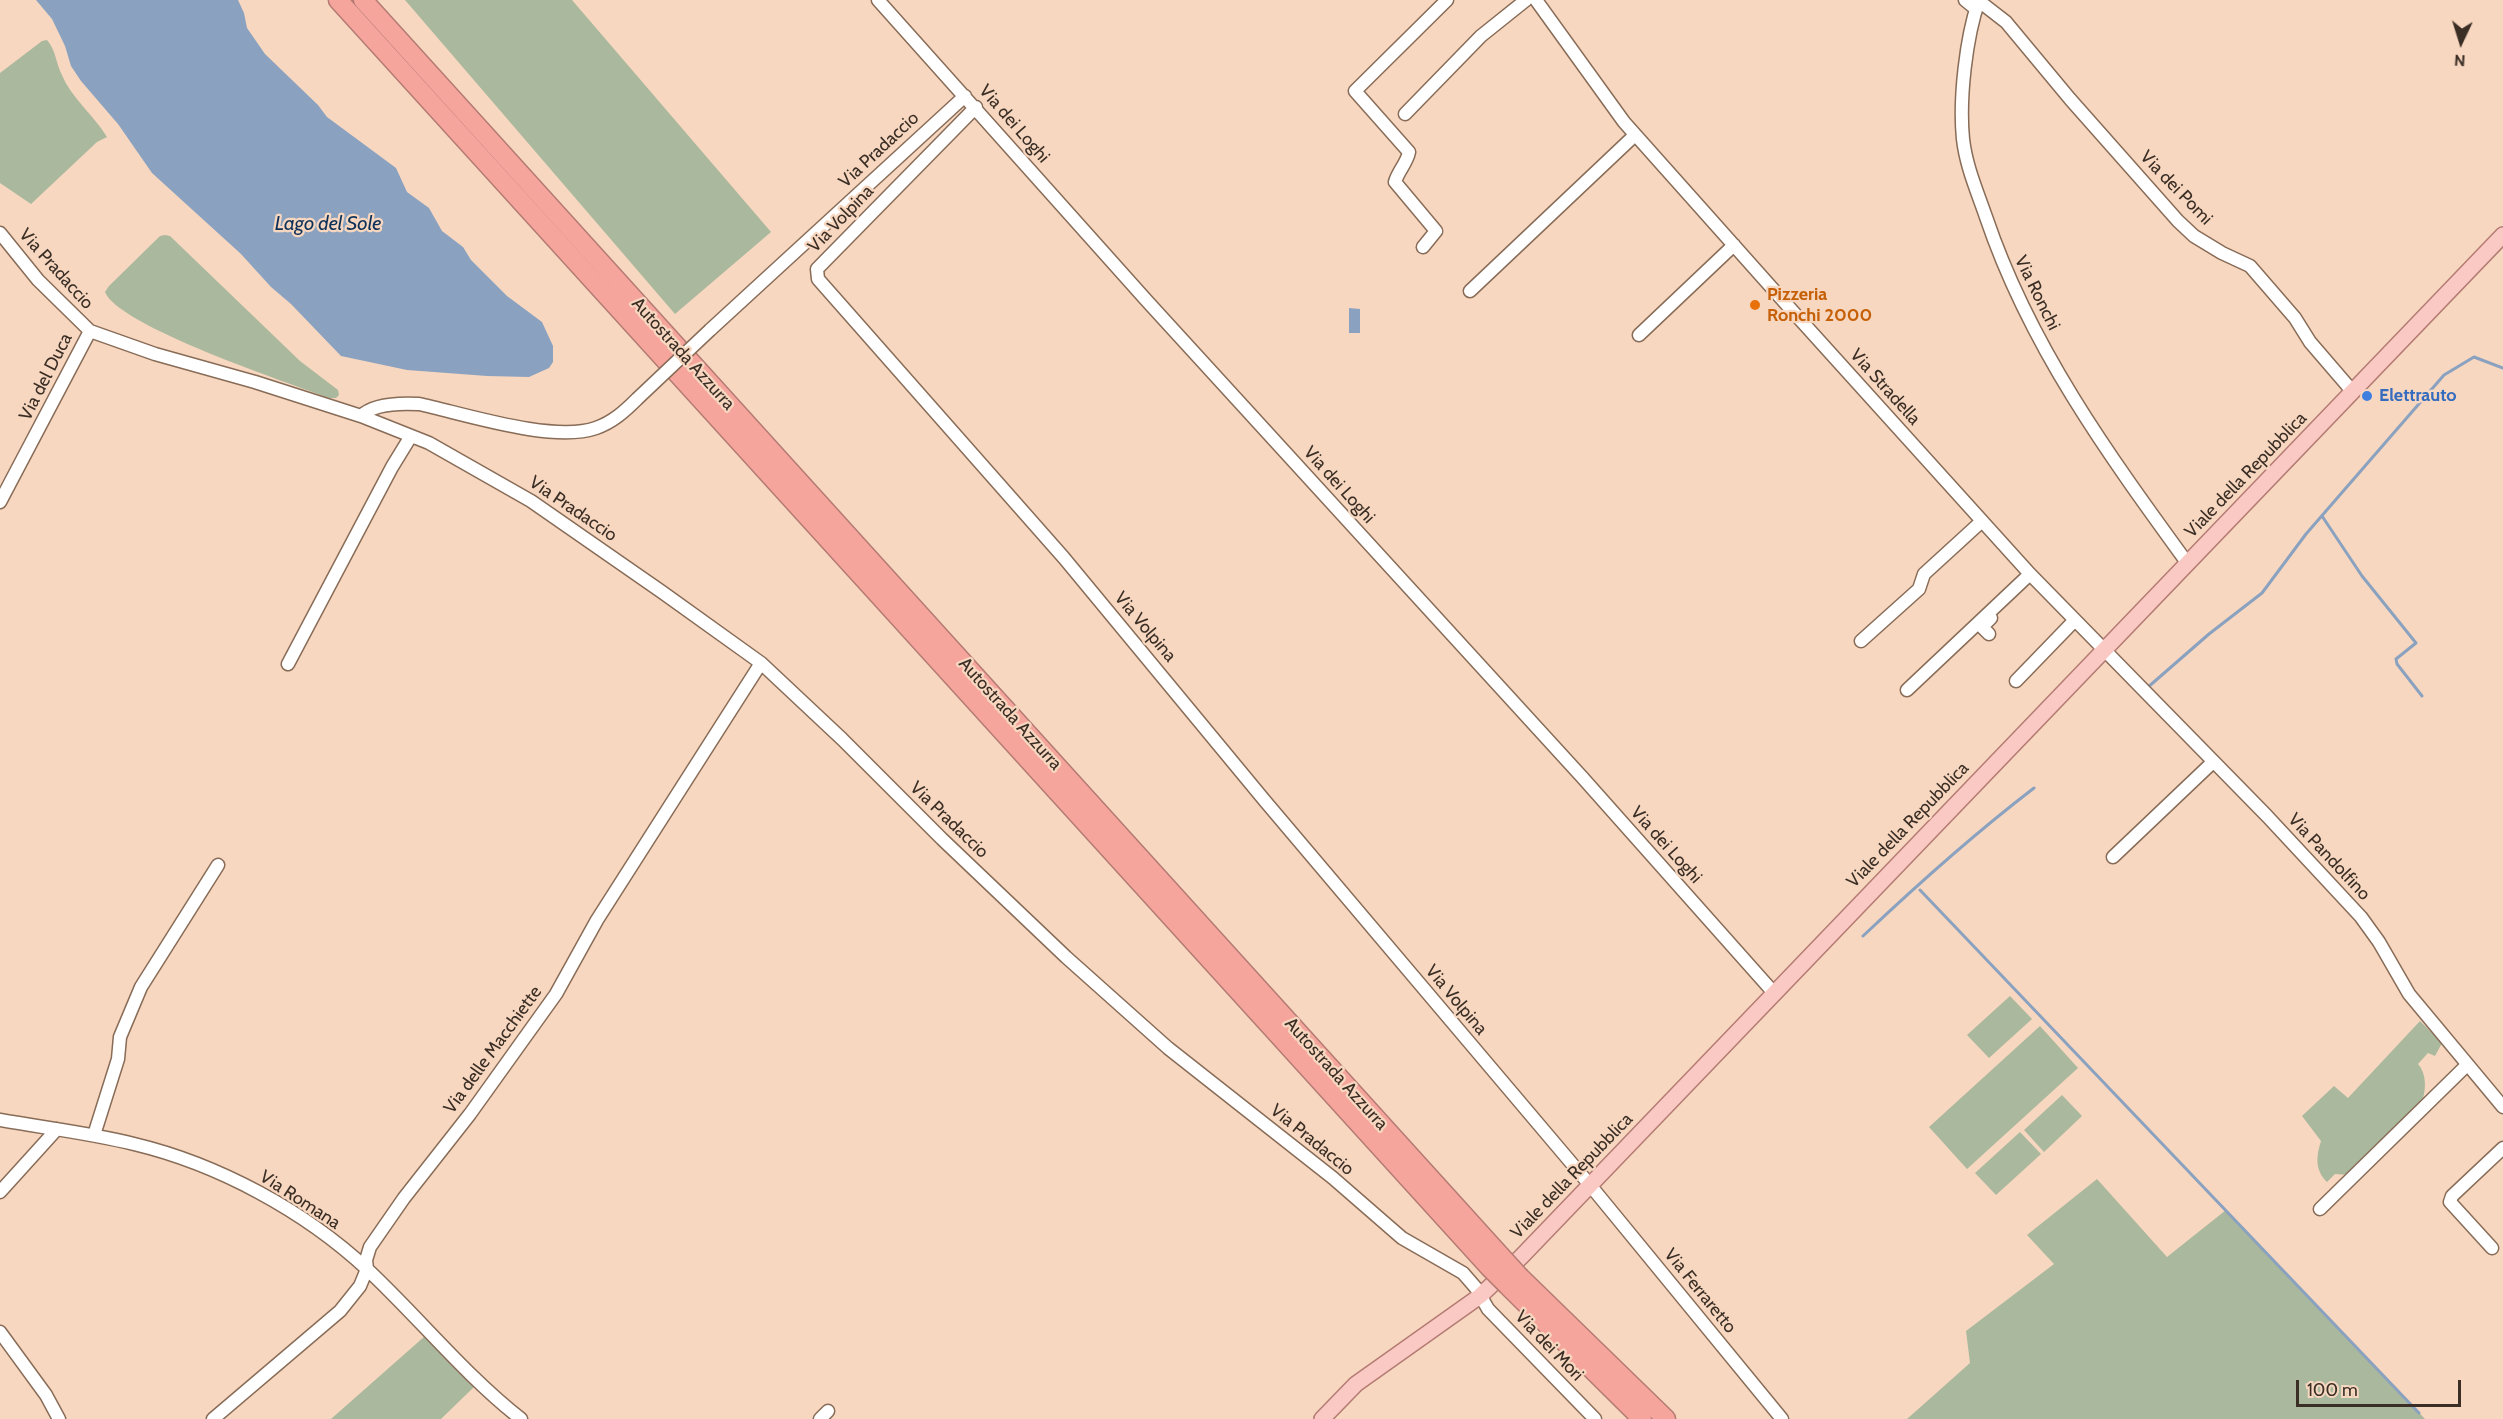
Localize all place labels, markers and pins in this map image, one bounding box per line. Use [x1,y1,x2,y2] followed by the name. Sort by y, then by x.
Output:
[1767,284,1872,326] place label: Pizzeria Ronchi 2000
[1748,298,1762,312] marker: Pizzeria Ronchi 2000
[2379,385,2457,407] place label: Elettrauto
[2360,389,2374,403] marker: Elettrauto

